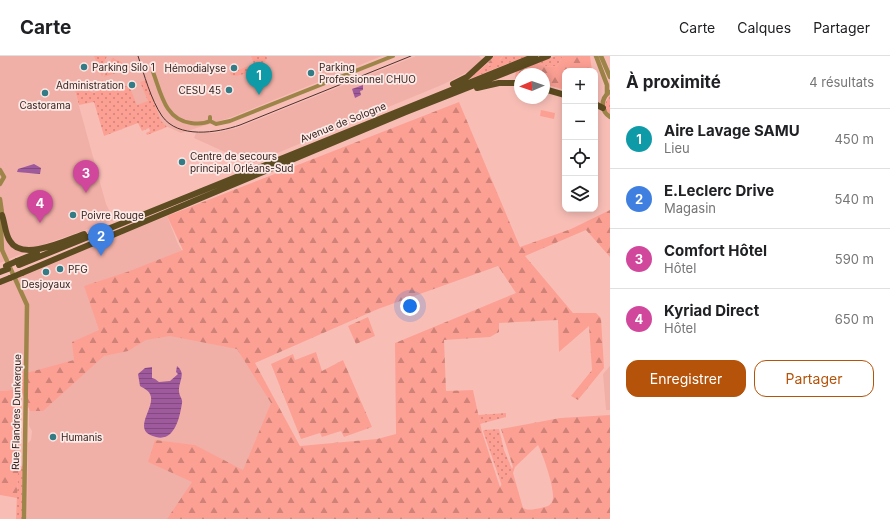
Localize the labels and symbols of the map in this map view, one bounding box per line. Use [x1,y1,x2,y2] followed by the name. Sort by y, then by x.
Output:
[92,61,155,73] place label: Parking Silo 1
[319,61,416,85] place label: Parking Professionnel CHUO
[79,62,89,72] marker: Parking Silo 1
[165,62,226,74] place label: Hémodialyse
[246,62,272,95] pin: 1
[229,63,239,73] marker: Hémodialyse
[306,68,316,78] marker: Parking Professionnel CHUO
[514,68,550,104] north arrow
[56,79,124,91] place label: Administration
[127,80,137,90] marker: Administration
[178,84,221,96] place label: CESU 45
[224,85,234,95] marker: CESU 45
[40,88,50,98] marker: Castorama
[19,99,71,111] place label: Castorama
[298,99,388,145] street label: Avenue de Sologne
[190,150,293,174] place label: Centre de secours principal Orléans-Sud
[177,157,187,167] marker: Centre de secours principal Orléans-Sud
[73,160,99,193] pin: 3
[27,190,53,223] pin: 4
[81,209,144,221] place label: Poivre Rouge
[68,210,78,220] marker: Poivre Rouge
[88,223,114,256] pin: 2
[68,263,88,275] place label: PFG
[55,264,65,274] marker: PFG
[41,267,51,277] marker: Desjoyaux
[21,278,71,290] place label: Desjoyaux
[400,296,420,316] your location
[9,354,23,470] street label: Rue Flandres Dunkerque
[61,431,102,443] place label: Humanis
[48,432,58,442] marker: Humanis

